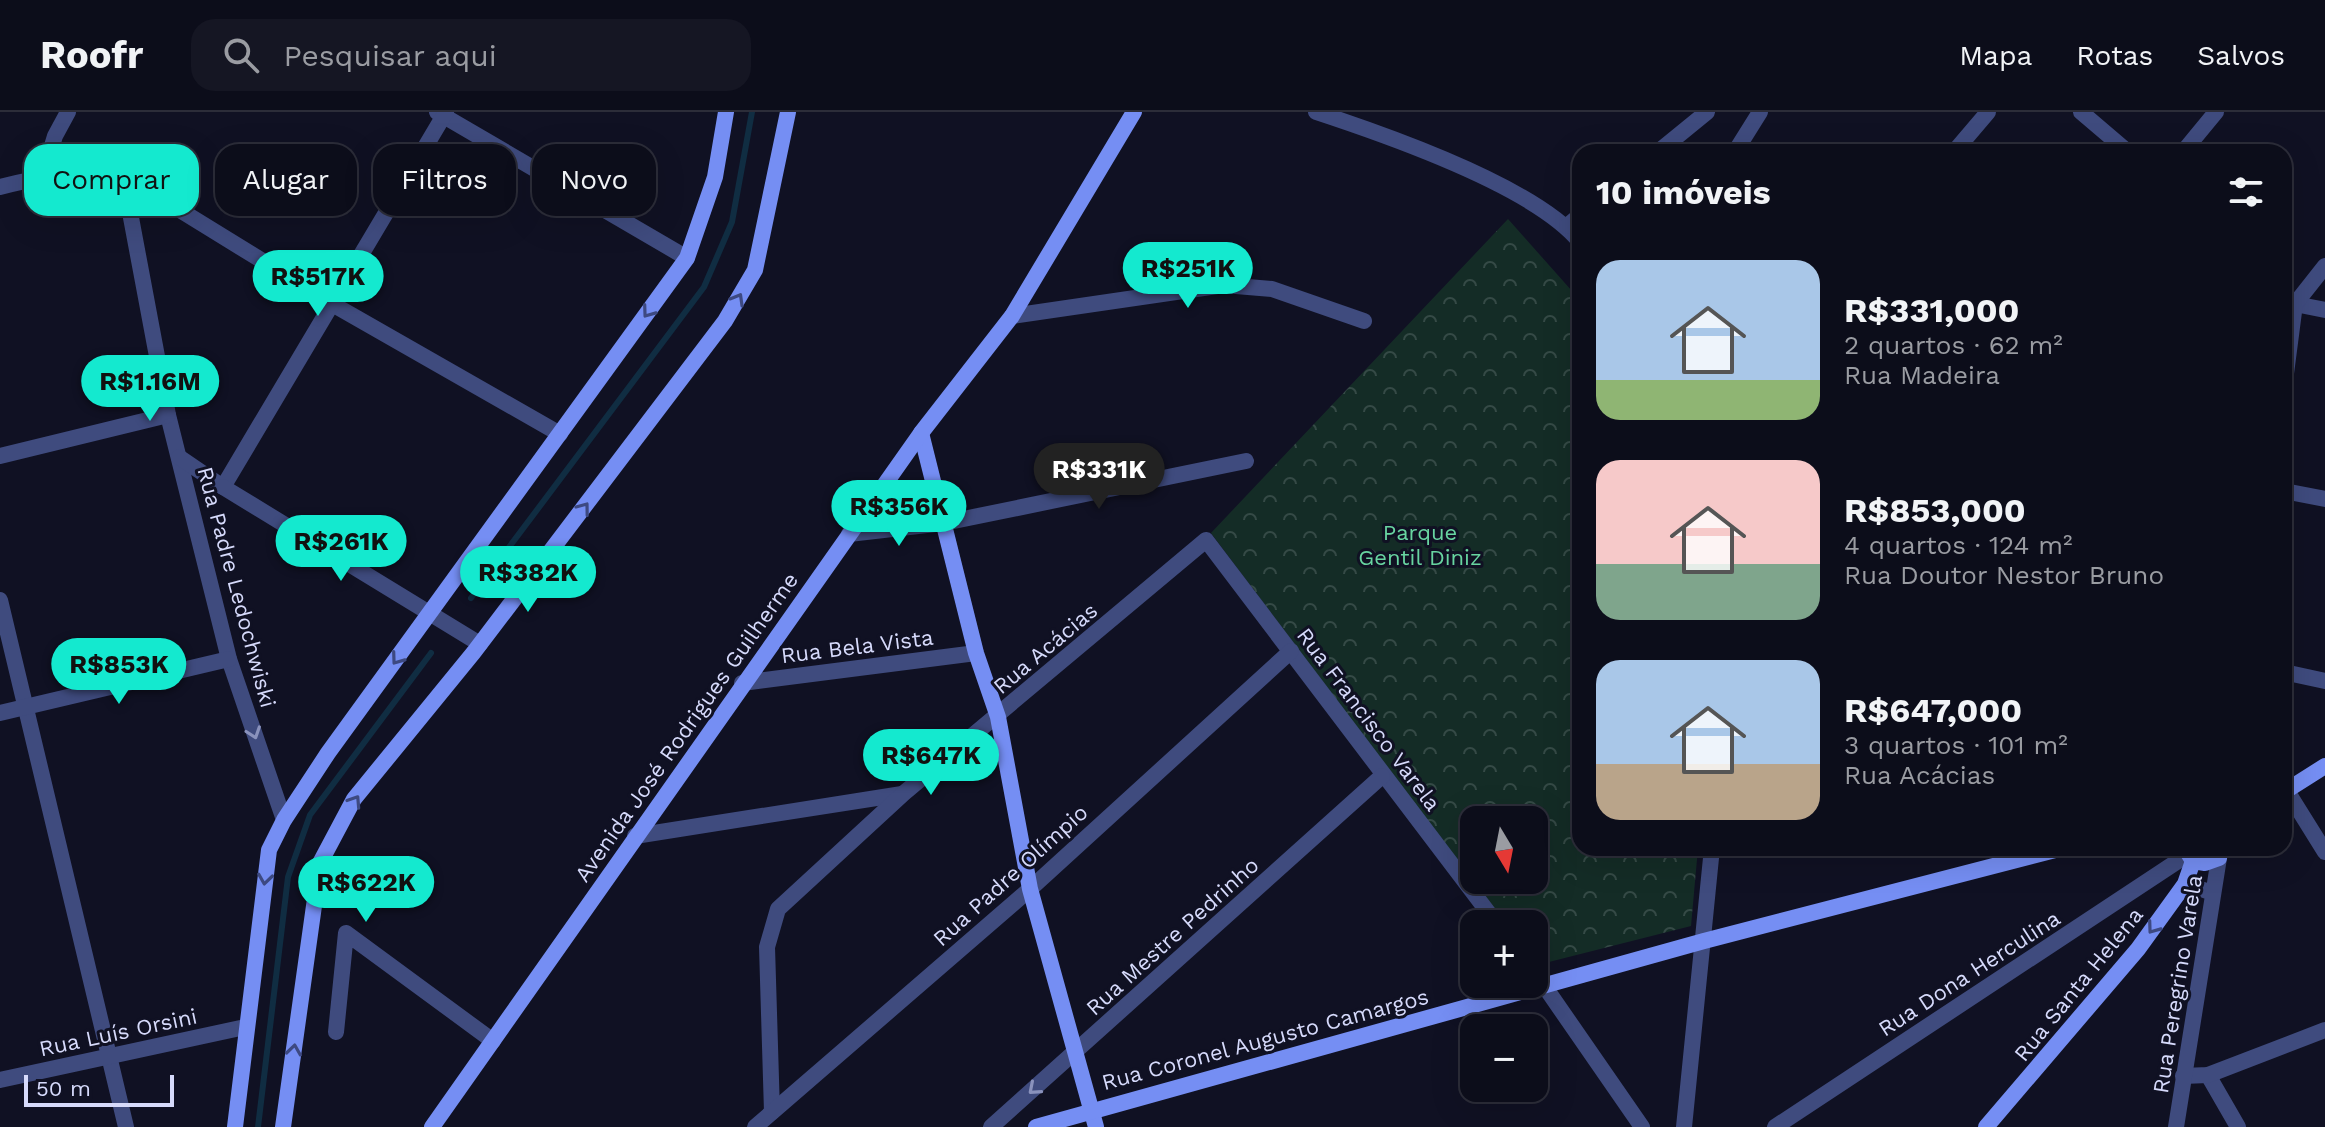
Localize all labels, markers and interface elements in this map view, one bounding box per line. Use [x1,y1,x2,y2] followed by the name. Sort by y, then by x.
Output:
[191,19,751,91] search box
[40,33,143,77] text: Roofr
[219,33,263,77] icon: search
[283,38,497,73] text: Pesquisar aqui
[1959,39,2032,72] text: Mapa
[2076,39,2153,72] text: Rotas
[2197,39,2285,72] text: Salvos
[24,144,199,216] chip: Comprar
[215,144,357,216] chip: Alugar
[373,144,516,216] chip: Filtros
[532,144,656,216] chip: Novo
[2224,170,2268,214] icon: filters
[1596,172,1771,212] text: 10 imóveis
[1123,242,1253,310] pin: R$251K
[253,250,383,318] pin: R$517K
[1141,253,1235,283] text: R$251K
[271,261,365,291] text: R$517K
[1844,290,2019,330] text: R$331,000
[1660,292,1756,388] icon: home
[728,293,744,308] one-way arrow
[643,303,658,317] one-way arrow
[1844,330,2063,360] text: 2 quartos · 62 m²
[76,355,224,423] pin: R$1.16M
[1844,360,2000,390] text: Rua Madeira
[99,366,201,396] text: R$1.16M
[1034,443,1164,511] pin: R$331K
[1052,454,1146,484] text: R$331K
[192,464,281,710] street label: Rua Padre Ledochwiski
[834,480,964,548] pin: R$356K
[1844,490,2026,530] text: R$853,000
[849,491,949,521] text: R$356K
[1660,492,1756,588] icon: home
[574,502,588,517] one-way arrow
[276,515,406,583] pin: R$261K
[1358,520,1482,570] park label: Parque Gentil Diniz
[294,526,388,556] text: R$261K
[1844,530,2072,560] text: 4 quartos · 124 m²
[463,546,593,614] pin: R$382K
[478,557,578,587] text: R$382K
[1844,560,2164,590] text: Rua Doutor Nestor Bruno
[570,568,803,887] street label: Avenida José Rodrigues Guilherme
[988,598,1102,699] street label: Rua Acácias
[1292,623,1446,816] street label: Rua Francisco Varela
[779,625,935,668] street label: Rua Bela Vista
[54,638,184,706] pin: R$853K
[69,649,169,679] text: R$853K
[393,650,407,664] one-way arrow
[1844,690,2022,730] text: R$647,000
[1660,692,1756,788] icon: home
[244,725,260,739] one-way arrow
[866,729,996,797] pin: R$647K
[1844,730,2068,760] text: 3 quartos · 101 m²
[881,740,981,770] text: R$647K
[1844,760,1995,790] text: Rua Acácias
[345,795,360,809] one-way arrow
[928,800,1093,951] street label: Rua Padre Olímpio
[1460,806,1548,894] north arrow
[1460,806,1548,1102] map controls
[1081,852,1264,1020] street label: Rua Mestre Pedrinho
[301,856,431,924] pin: R$622K
[316,867,416,897] text: R$622K
[257,872,274,886] one-way arrow
[2148,873,2207,1095] street label: Rua Peregrino Varela
[2009,903,2148,1066] street label: Rua Santa Helena
[1874,905,2065,1041] street label: Rua Dona Herculina
[1460,910,1548,998] button: +
[2148,919,2163,933] one-way arrow
[1099,984,1431,1095] street label: Rua Coronel Augusto Camargos
[37,1004,199,1061] street label: Rua Luís Orsini
[1460,1014,1548,1102] button: −
[285,1043,302,1057] one-way arrow
[24,1071,174,1107] scale bar
[36,1076,91,1101] text: 50 m
[1029,1079,1043,1094] one-way arrow

